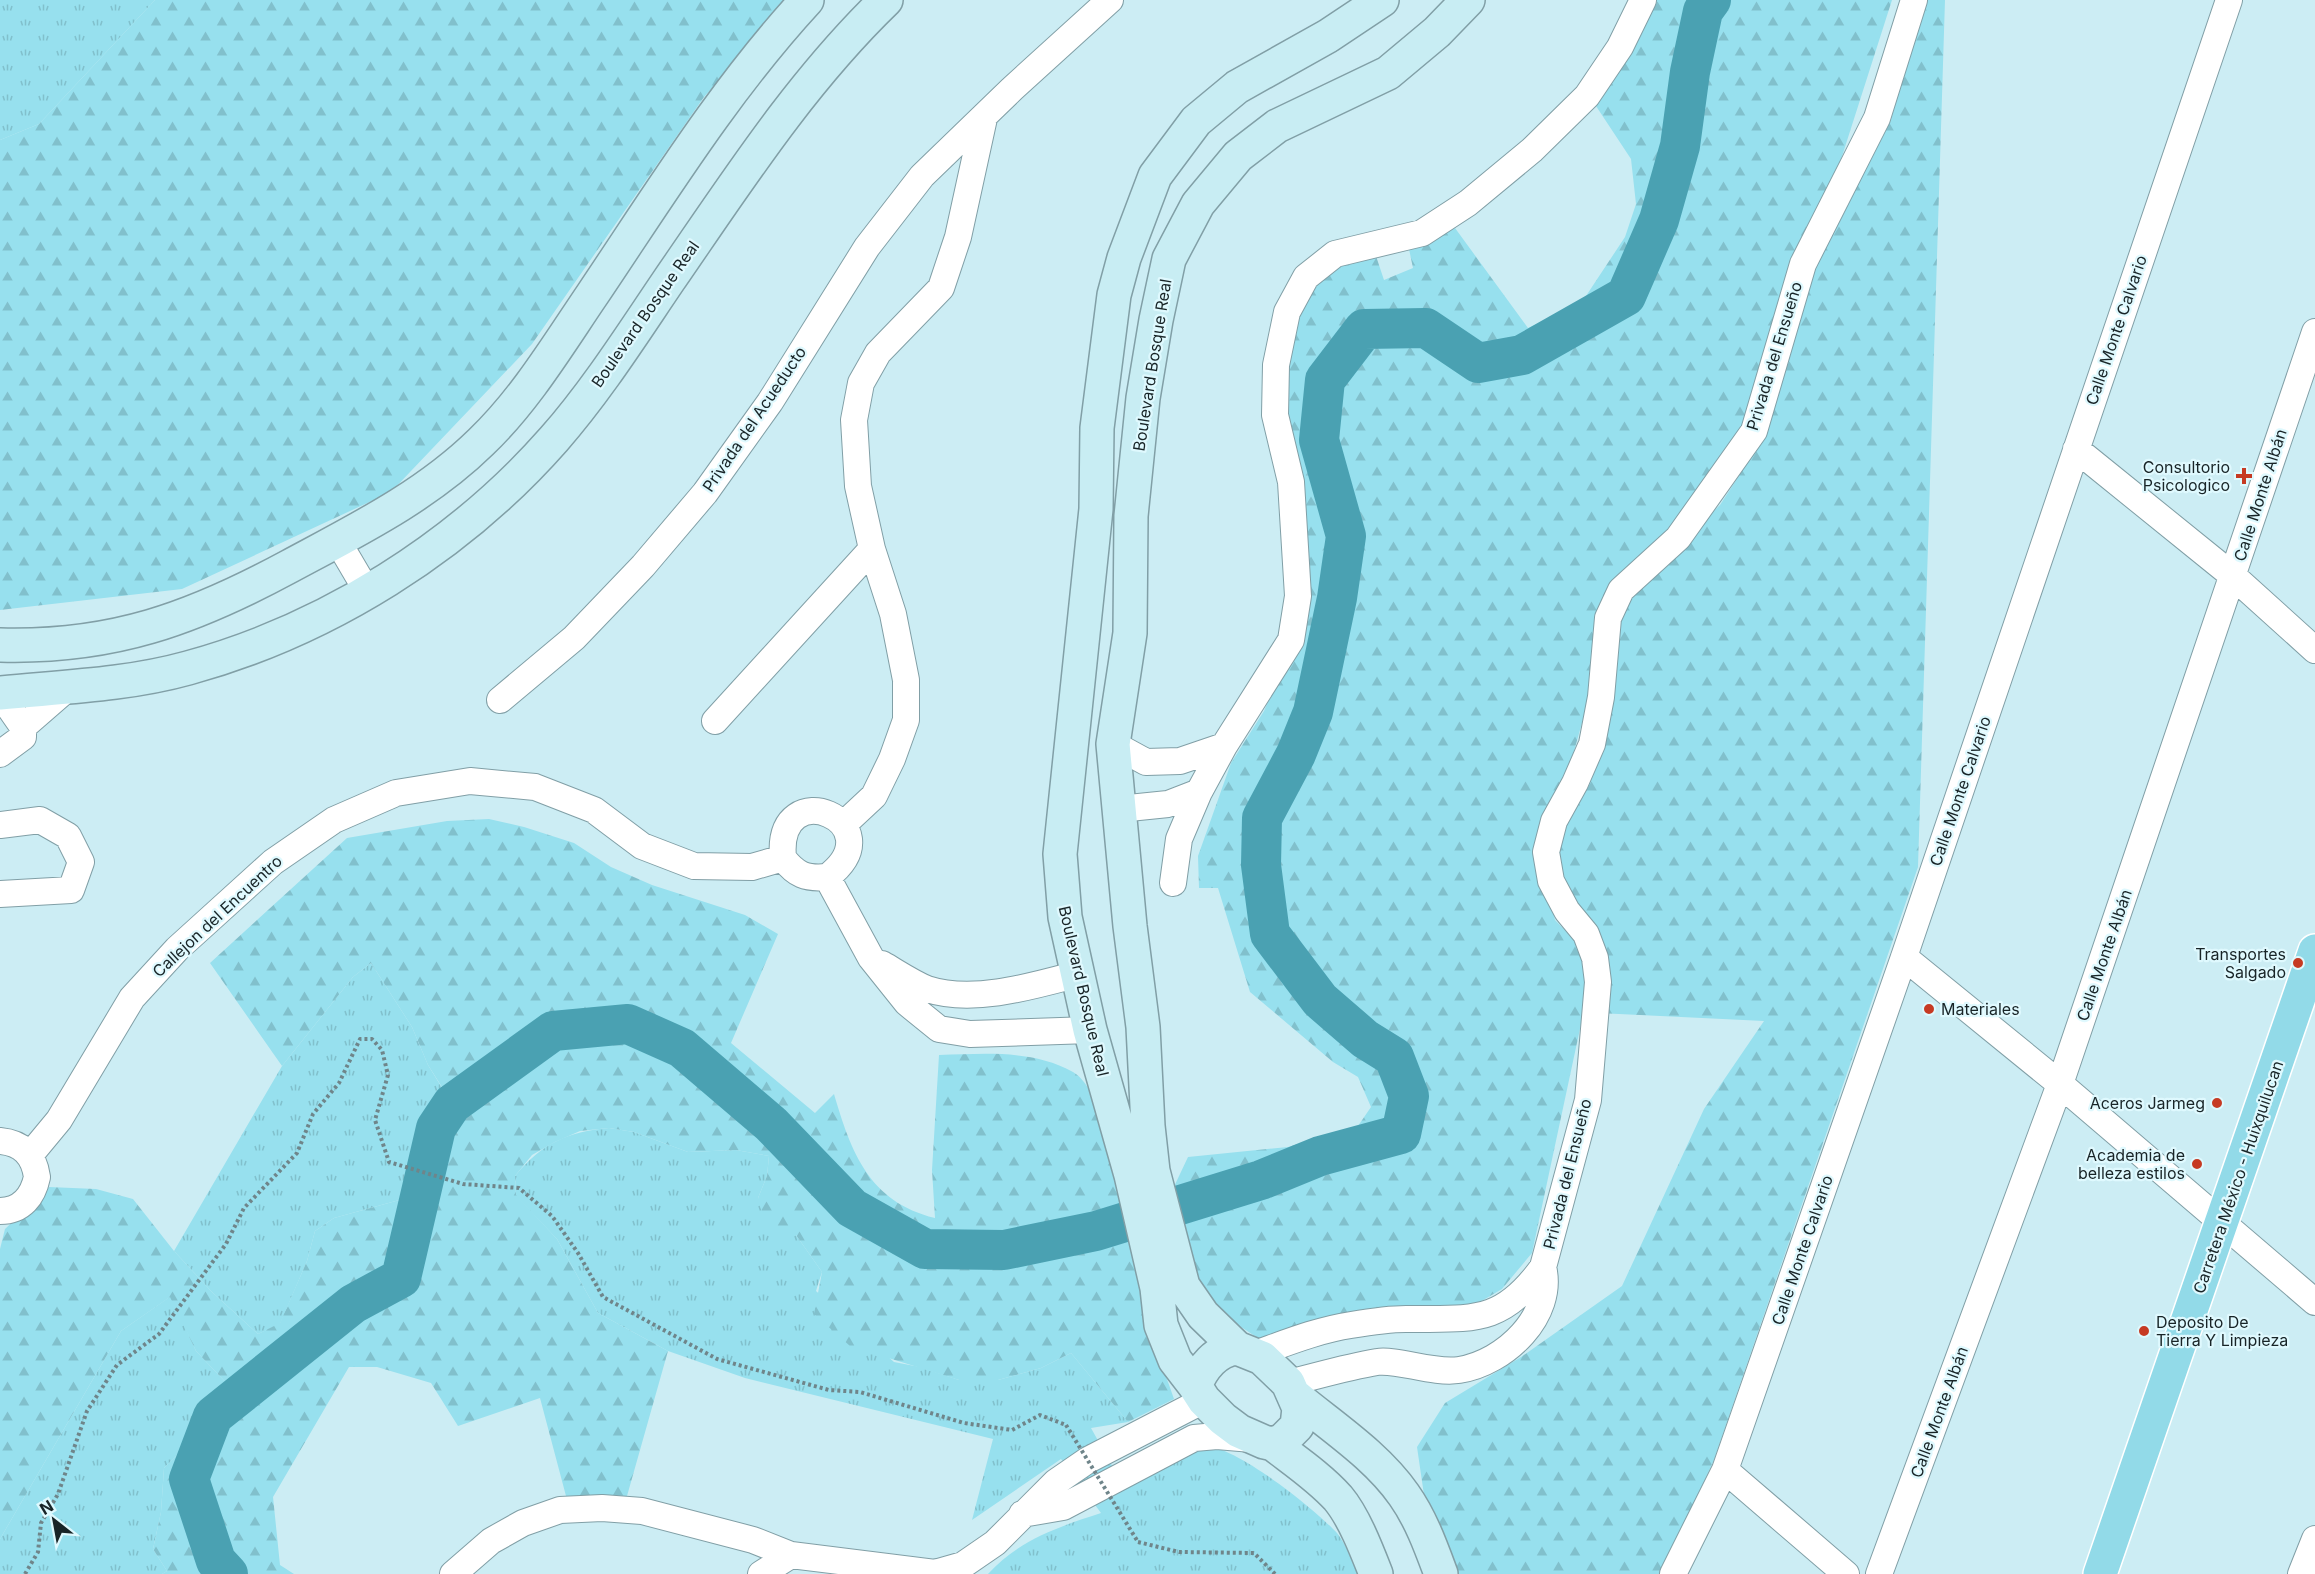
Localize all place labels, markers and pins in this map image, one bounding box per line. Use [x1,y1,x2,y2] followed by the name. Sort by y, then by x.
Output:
[2143,457,2230,495] place label: Consultorio Psicologico
[2235,467,2253,485] marker: Consultorio Psicologico
[2195,944,2286,982] place label: Transportes Salgado
[2291,956,2305,970] marker: Transportes Salgado
[1941,999,2020,1019] place label: Materiales
[1922,1002,1936,1016] marker: Materiales
[2090,1093,2205,1113] place label: Aceros Jarmeg
[2210,1096,2224,1110] marker: Aceros Jarmeg
[2078,1145,2185,1183] place label: Academia de belleza estilos
[2190,1157,2204,1171] marker: Academia de belleza estilos
[2156,1312,2288,1350] place label: Deposito De Tierra Y Limpieza
[2137,1324,2151,1338] marker: Deposito De Tierra Y Limpieza

